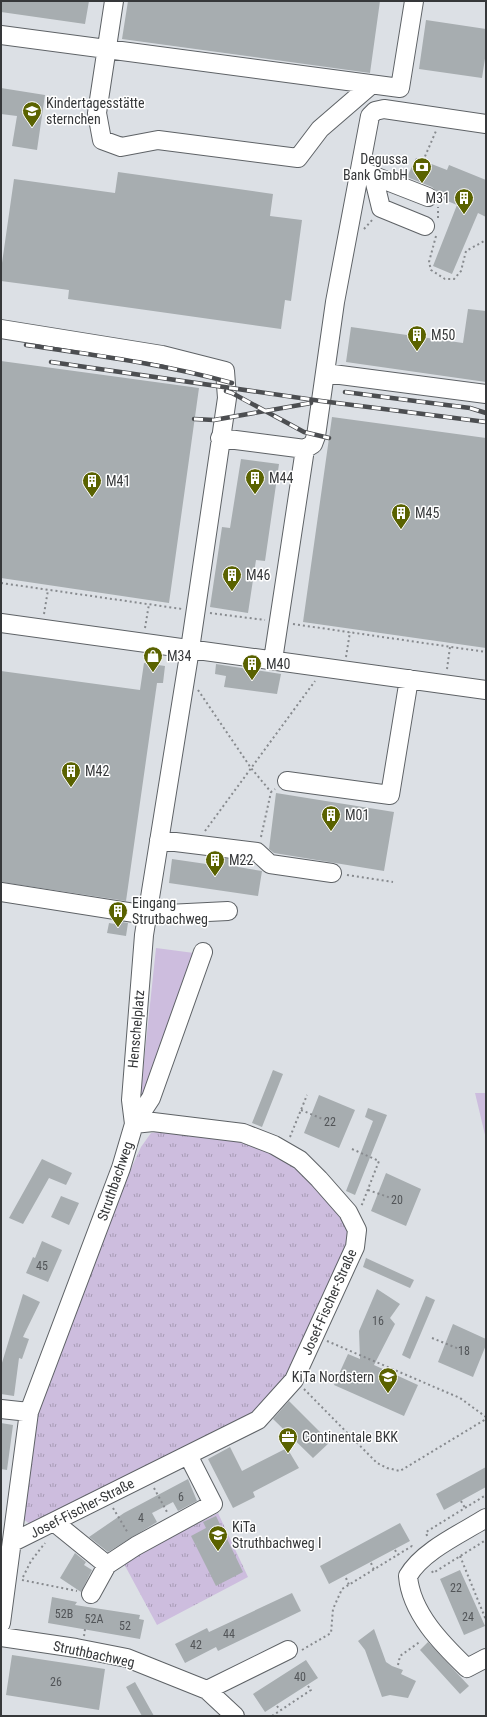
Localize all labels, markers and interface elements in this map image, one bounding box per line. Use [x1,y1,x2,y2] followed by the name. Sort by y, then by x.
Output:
[46,95,145,127] place label: Kindertagesstätte sternchen
[21,100,43,128] school or university icon: Kindertagesstätte sternchen
[343,151,408,183] place label: Degussa Bank GmbH
[411,156,433,184] bank icon: Degussa Bank GmbH
[453,187,475,215] building icon: M31
[426,190,450,206] place label: M31
[406,324,428,352] building icon: M50
[431,327,455,343] place label: M50
[244,467,266,495] building icon: M44
[81,470,103,498] building icon: M41
[269,470,293,486] place label: M44
[106,473,130,489] place label: M41
[390,502,412,530] building icon: M45
[415,505,439,521] place label: M45
[221,564,243,592] building icon: M46
[246,567,270,583] place label: M46
[142,645,164,673] shop icon: M34
[167,648,191,664] place label: M34
[241,653,263,681] building icon: M40
[266,656,290,672] place label: M40
[60,760,82,788] building icon: M42
[85,763,109,779] place label: M42
[320,804,342,832] building icon: M01
[345,807,369,823] place label: M01
[204,849,226,877] building icon: M22
[229,852,253,868] place label: M22
[132,895,208,927] place label: Eingang Strutbachweg
[107,900,129,928] building icon: Eingang Strutbachweg
[125,989,147,1069] street label: Henschelplatz
[324,1115,336,1129] house number: 22
[94,1139,136,1223] street label: Struthbachweg
[391,1193,403,1207] house number: 20
[298,1246,360,1358] street label: Josef-Fischer-Straße
[36,1259,48,1273] house number: 45
[372,1314,384,1328] house number: 16
[458,1344,470,1358] house number: 18
[377,1366,399,1394] school or university icon: KiTa Nordstern
[292,1369,374,1385] place label: KiTa Nordstern
[277,1426,299,1454] office icon: Continentale BKK
[302,1429,398,1445] place label: Continentale BKK
[27,1475,137,1541] street label: Josef-Fischer-Straße
[178,1490,184,1504] house number: 6
[138,1511,144,1525] house number: 4
[232,1519,321,1551] place label: KiTa Struthbachweg I
[207,1524,229,1552] school or university icon: KiTa Struthbachweg I
[450,1581,462,1595] house number: 22
[55,1607,73,1621] house number: 52B
[462,1610,474,1624] house number: 24
[85,1612,103,1626] house number: 52A
[119,1619,131,1633] house number: 52
[223,1627,235,1641] house number: 44
[52,1638,136,1670] street label: Struthbachweg
[190,1638,202,1652] house number: 42
[294,1670,306,1684] house number: 40
[50,1675,62,1689] house number: 26

